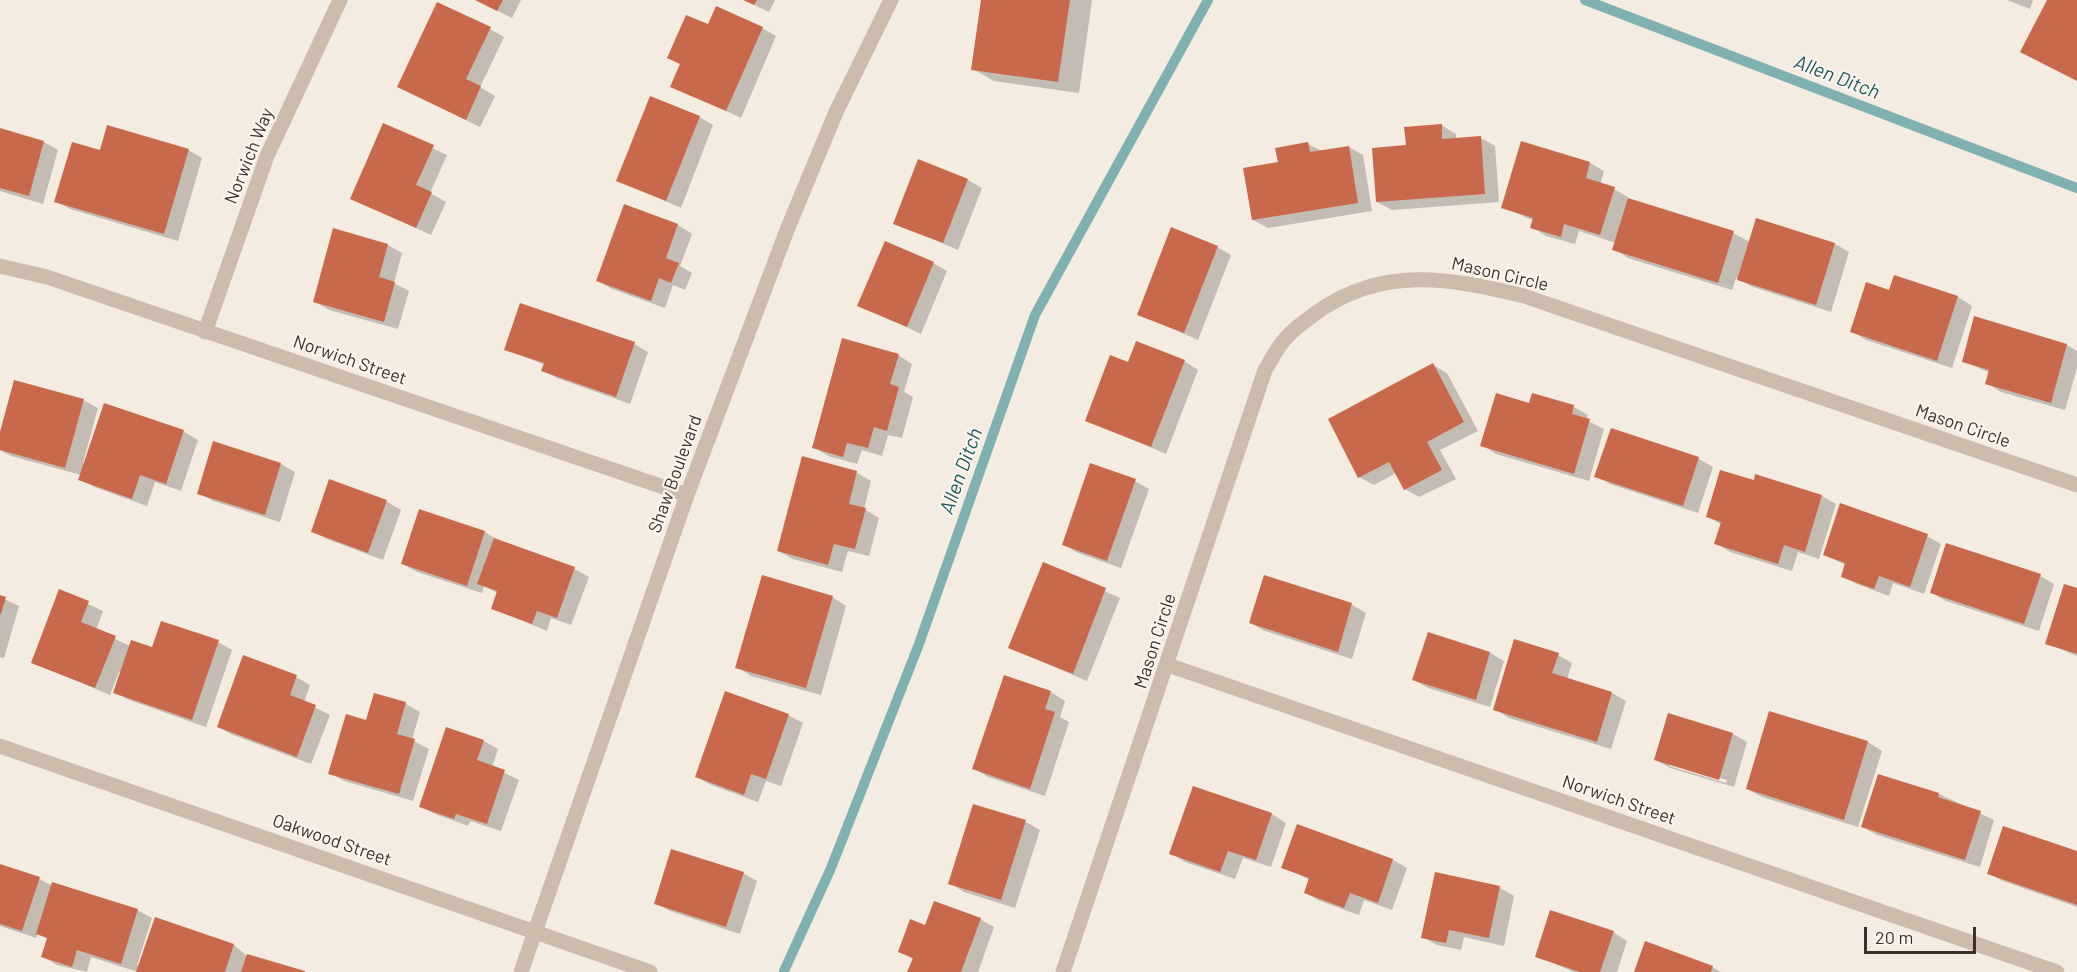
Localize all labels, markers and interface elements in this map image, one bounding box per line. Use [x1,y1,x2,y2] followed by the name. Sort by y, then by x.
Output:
[1791,50,1883,104] water label: Allen Ditch
[220,105,278,207] street label: Norwich Way
[1449,252,1551,296] street label: Mason Circle
[291,331,409,389] street label: Norwich Street
[1913,400,2013,452] street label: Mason Circle
[644,412,706,536] street label: Shaw Boulevard
[934,425,988,517] water label: Allen Ditch
[1129,591,1181,691] street label: Mason Circle
[1560,771,1678,829] street label: Norwich Street
[270,810,394,870] street label: Oakwood Street
[1867,915,1980,953] scale bar
[1875,926,1913,948] text: 20 m

